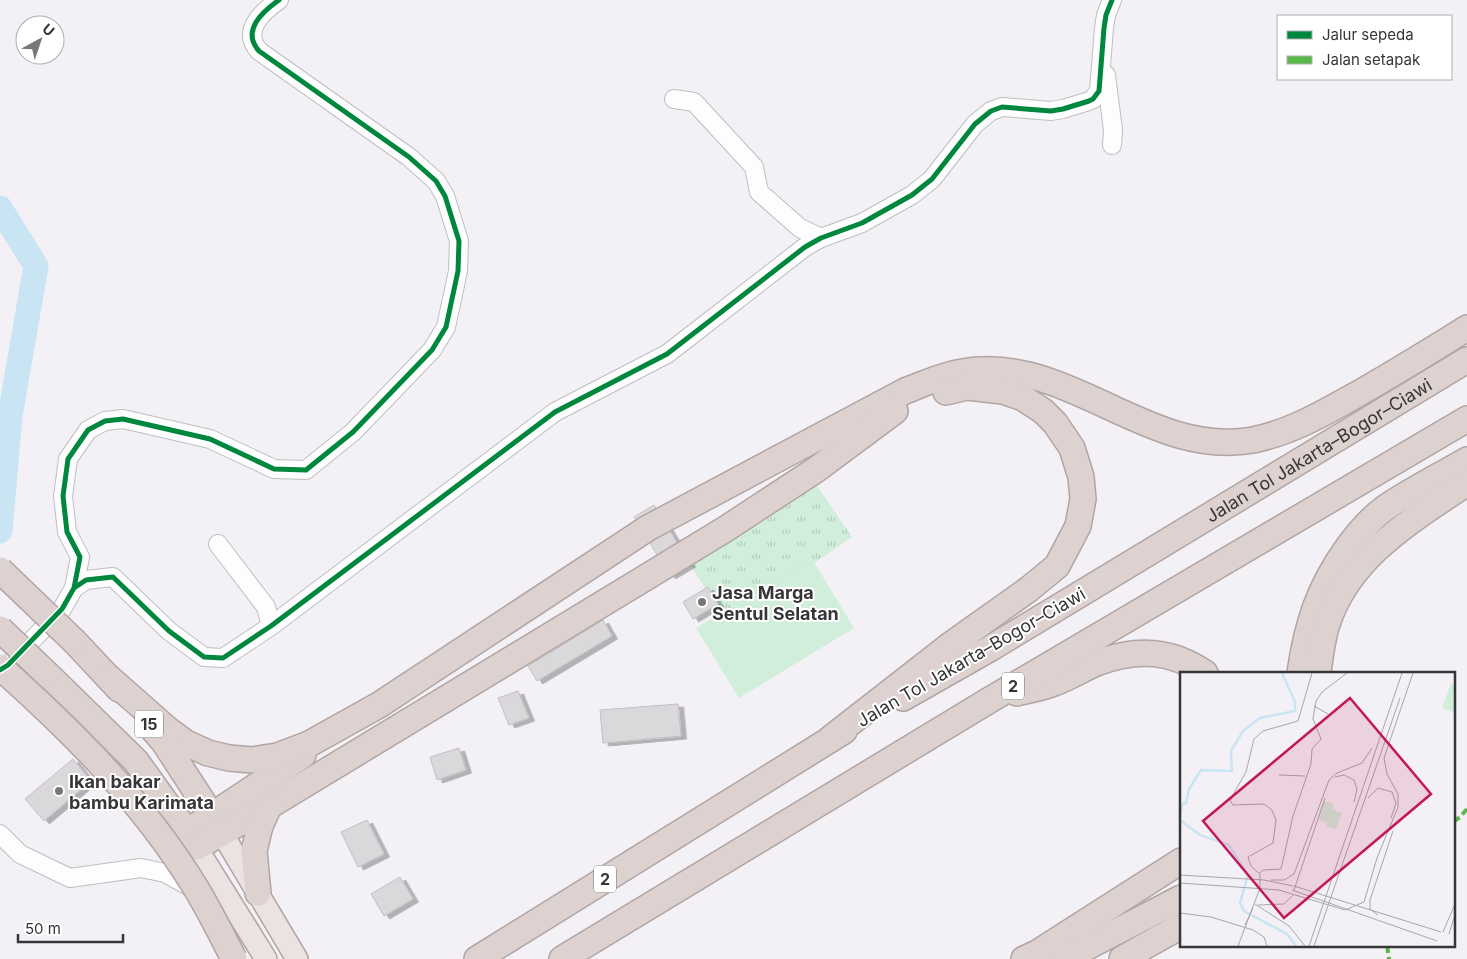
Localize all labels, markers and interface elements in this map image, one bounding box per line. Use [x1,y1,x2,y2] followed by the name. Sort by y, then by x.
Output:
[15,15,65,65] north arrow
[1277,15,1452,80] legend
[39,20,58,39] text: U
[1322,25,1414,44] text: Jalur sepeda
[1322,50,1421,69] text: Jalan setapak
[1202,373,1435,526] street label: Jalan Tol Jakarta–Bogor–Ciawi
[712,582,839,624] place label: Jasa Marga Sentul Selatan
[853,583,1089,731] street label: Jalan Tol Jakarta–Bogor–Ciawi
[696,596,708,608] marker: Jasa Marga Sentul Selatan
[1002,672,1024,699] road number: 2
[1180,672,1454,946] inset map
[135,711,163,738] road number: 15
[69,771,214,813] place label: Ikan bakar bambu Karimata
[53,785,65,797] marker: Ikan bakar bambu Karimata
[594,866,616,892] road number: 2
[18,912,122,944] scale bar
[25,919,61,938] text: 50 m

